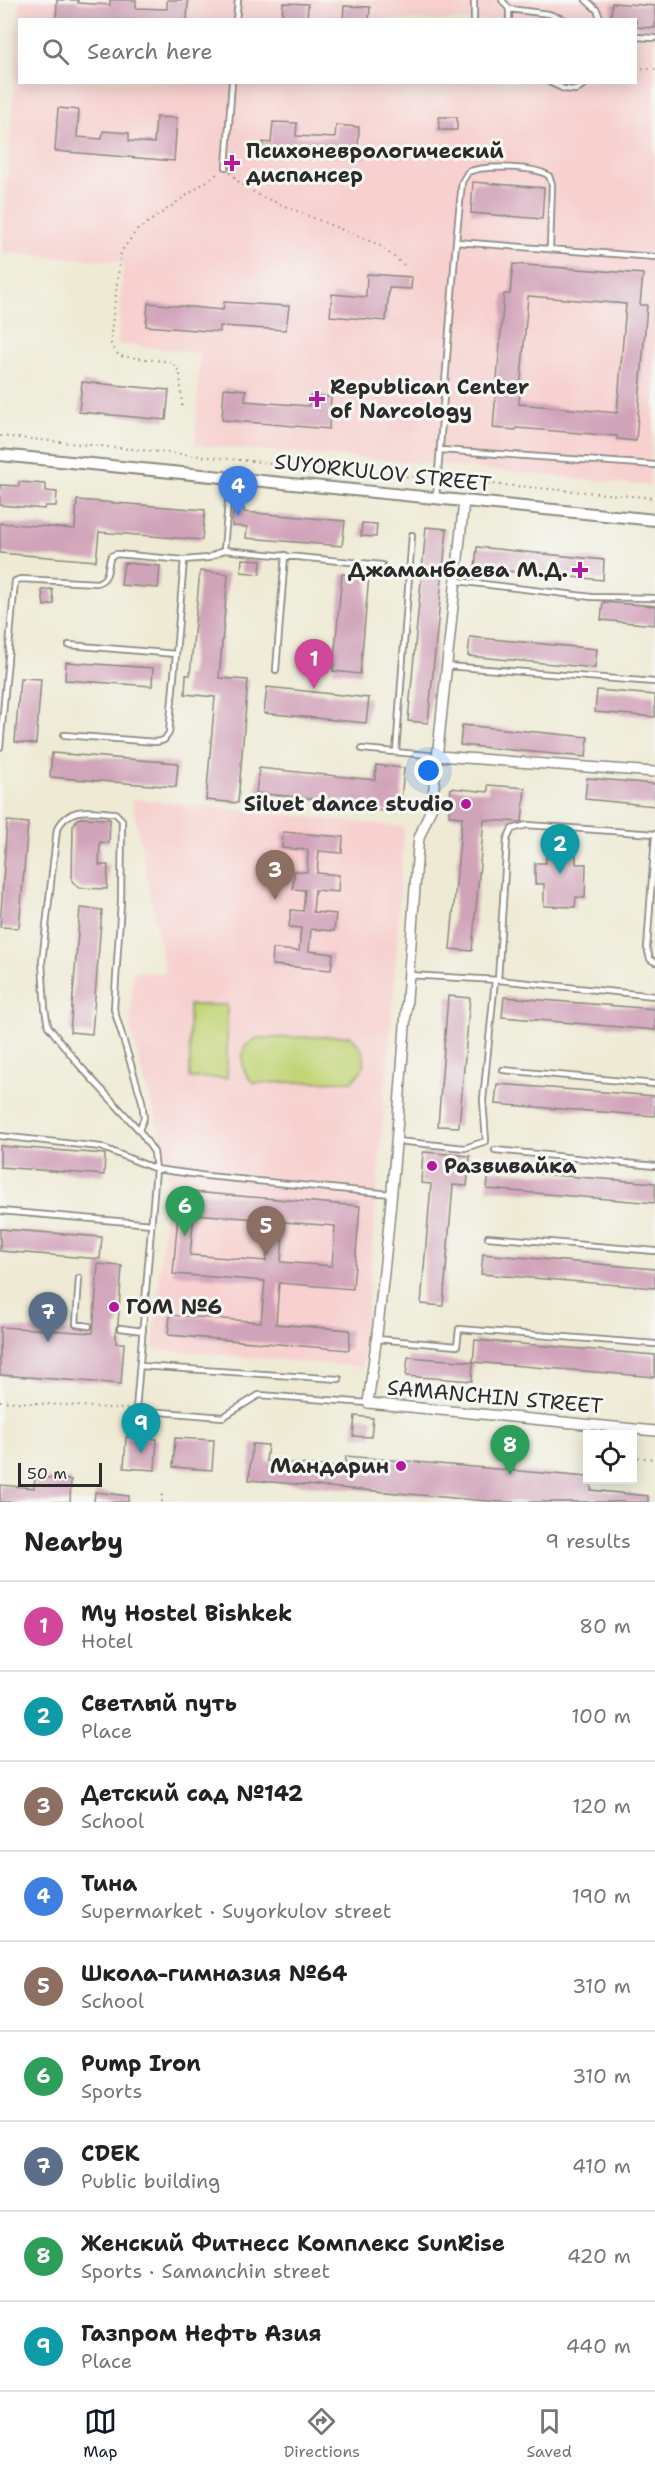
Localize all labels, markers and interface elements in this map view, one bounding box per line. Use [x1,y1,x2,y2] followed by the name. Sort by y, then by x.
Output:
[18,18,637,84] search box
[39,35,72,68] icon: search
[87,37,213,66] text: Search here
[246,137,504,189] place label: Психоневрологический диспансер
[223,154,241,172] marker: Психоневрологический диспансер
[330,373,529,425] place label: Republican Center of Narcology
[308,390,326,408] marker: Republican Center of Narcology
[273,448,493,498] street label: SUYORKULOV STREET
[218,466,258,516] pin: 4
[348,556,568,584] place label: Джаманбаева М.Д.
[573,563,587,577] marker: Джаманбаева М.Д.
[294,640,334,689] pin: 1
[414,756,443,785] your location
[244,790,454,818] place label: Siluet dance studio
[459,797,473,811] marker: Siluet dance studio
[540,824,580,874] pin: 2
[256,850,294,900] pin: 3
[444,1152,577,1180] place label: Развивайка
[425,1159,439,1173] marker: Развивайка
[166,1186,204,1236] pin: 6
[246,1206,286,1256] pin: 5
[28,1292,68,1342] pin: 7
[126,1293,222,1321] place label: ГОМ №6
[107,1300,121,1314] marker: ГОМ №6
[386,1374,604,1420] street label: SAMANCHIN STREET
[122,1404,160,1453] pin: 9
[490,1426,530,1475] pin: 8
[583,1430,637,1484] map controls
[583,1430,637,1484] button: locate
[270,1452,389,1480] place label: Мандарин
[394,1459,408,1473] marker: Мандарин
[18,1460,102,1488] scale bar
[27,1463,67,1484] text: 50 m
[24,1524,123,1559] text: Nearby
[545,1528,631,1554] text: 9 results
[81,1599,292,1628] text: My Hostel Bishkek
[39,1613,48,1639] text: 1
[579,1613,631,1639] text: 80 m
[81,1628,133,1654] text: Hotel
[81,1689,237,1718] text: Светлый путь
[37,1703,51,1729] text: 2
[571,1703,631,1729] text: 100 m
[81,1718,132,1744] text: Place
[81,1779,303,1808] text: Детский сад №142
[37,1793,51,1819] text: 3
[572,1793,631,1819] text: 120 m
[81,1808,144,1834] text: School
[81,1869,137,1898] text: Тина
[37,1883,51,1909] text: 4
[572,1883,631,1909] text: 190 m
[81,1898,392,1924] text: Supermarket · Suyorkulov street
[81,1959,347,1988] text: Школа-гимназия №64
[37,1973,50,1999] text: 5
[572,1973,631,1999] text: 310 m
[81,1988,144,2014] text: School
[81,2049,201,2078] text: Pump Iron
[37,2063,51,2089] text: 6
[572,2063,631,2089] text: 310 m
[81,2078,142,2104] text: Sports
[81,2139,140,2168] text: CDEK
[37,2153,51,2179] text: 7
[572,2153,631,2179] text: 410 m
[81,2168,220,2194] text: Public building
[81,2229,505,2258] text: Женский Фитнесс Комплекс SunRise
[37,2243,51,2269] text: 8
[567,2243,631,2269] text: 420 m
[81,2258,330,2284] text: Sports · Samanchin street
[81,2319,321,2348] text: Газпром Нефть Азия
[37,2333,51,2359] text: 9
[566,2333,631,2359] text: 440 m
[81,2348,132,2374] text: Place
[83,2405,117,2462] tab: Map
[284,2405,360,2462] tab: Directions
[526,2405,572,2462] tab: Saved

